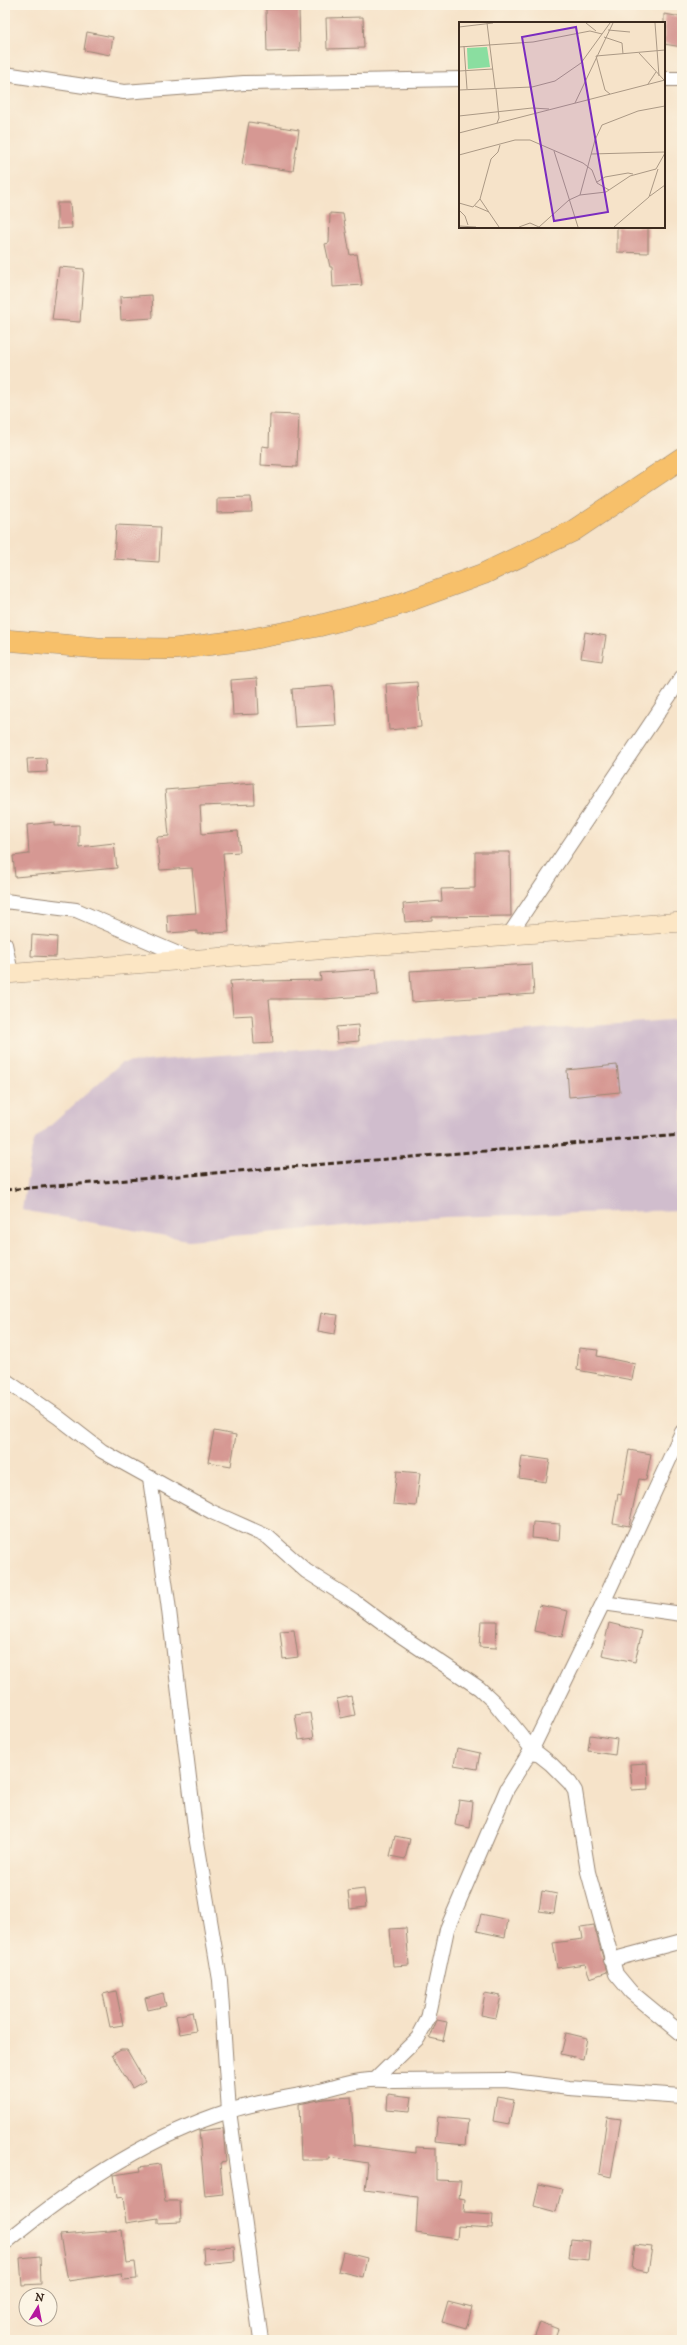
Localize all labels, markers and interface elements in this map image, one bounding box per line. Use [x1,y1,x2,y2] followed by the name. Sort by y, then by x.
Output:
[459,22,665,228] inset map
[18,2287,58,2327] north arrow
[34,2290,45,2306] text: N

